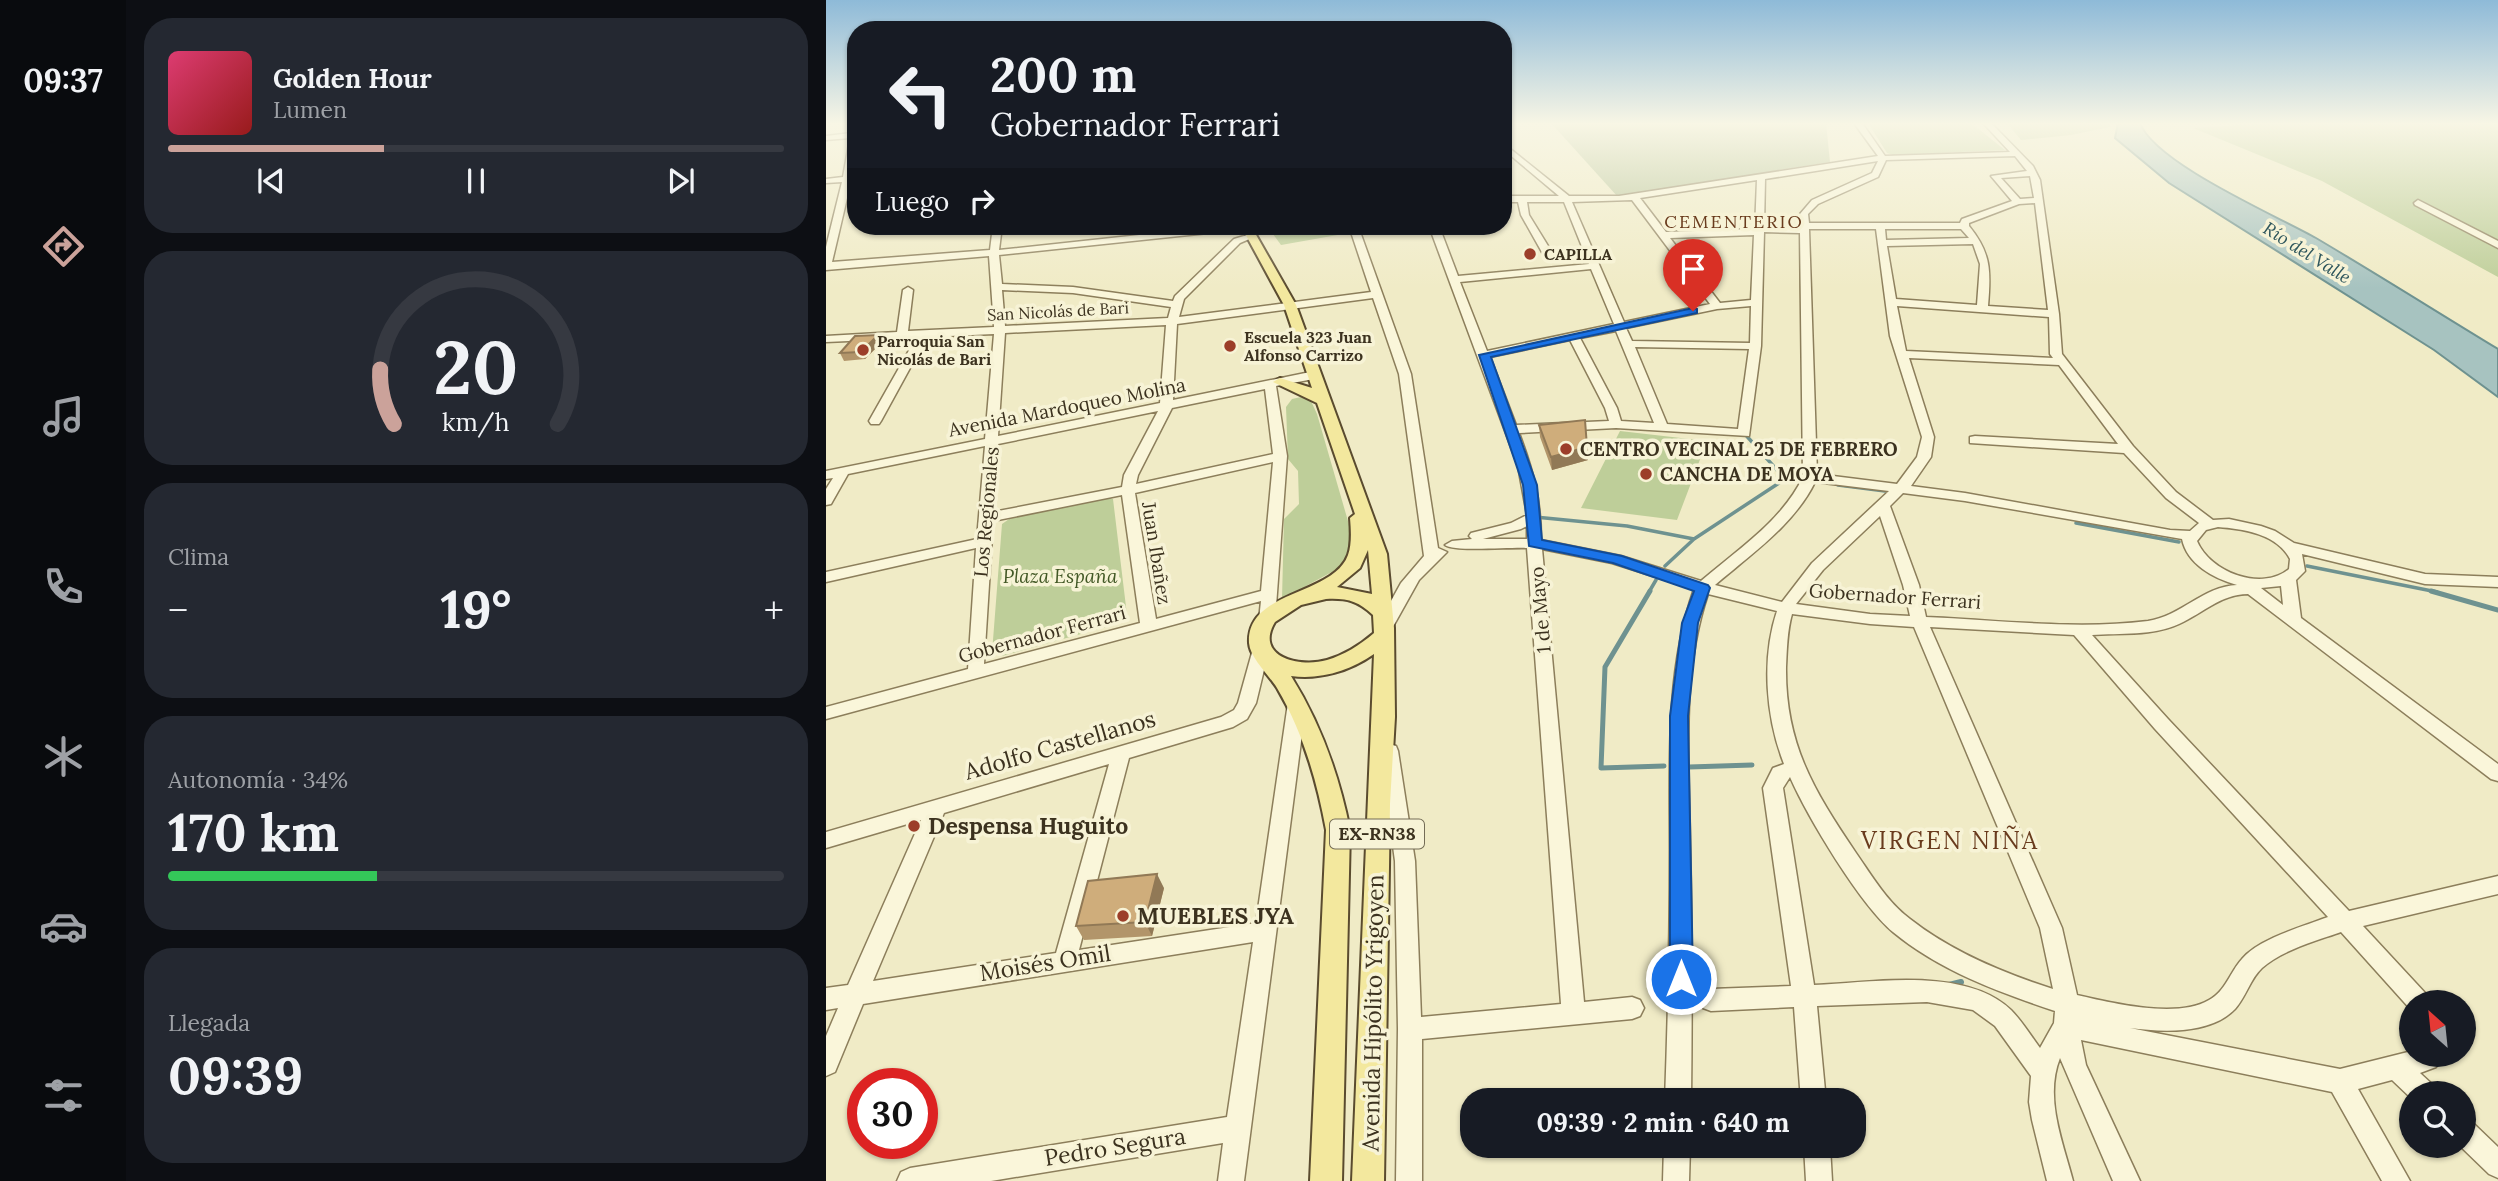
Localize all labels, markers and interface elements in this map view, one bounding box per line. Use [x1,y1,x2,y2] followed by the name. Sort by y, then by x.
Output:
[990,43,1136,105] text: 200 m
[875,49,966,140] icon: left
[23,60,103,101] text: 09:37
[273,62,432,95] text: Golden Hour
[273,95,347,124] text: Lumen
[990,104,1280,145] text: Gobernador Ferrari
[252,162,290,200] icon: previous
[457,162,495,200] icon: pause
[662,162,700,200] icon: next
[963,182,1001,220] icon: right
[875,185,949,218] text: Luego
[1664,210,1804,233] district label: CEMENTERIO
[2259,217,2355,289] water label: Río del Valle
[39,222,88,271] icon: directions
[1663,239,1723,311] pin
[1544,244,1612,264] place label: CAPILLA
[1522,246,1538,262] marker: CAPILLA
[1674,250,1712,288] icon: arrive
[987,297,1129,325] street label: San Nicolás de Bari
[433,321,519,414] text: 20
[1244,327,1372,365] place label: Escuela 323 Juan Alfonso Carrizo
[877,331,991,369] place label: Parroquia San Nicolás de Bari
[1222,338,1238,354] marker: Escuela 323 Juan Alfonso Carrizo
[855,342,871,358] marker: Parroquia San Nicolás de Bari
[945,372,1188,442] street label: Avenida Mardoqueo Molina
[39,392,88,441] icon: music
[442,406,510,438] text: km/h
[1580,437,1898,461] place label: CENTRO VECINAL 25 DE FEBRERO
[1558,441,1574,457] marker: CENTRO VECINAL 25 DE FEBRERO
[968,446,1004,578] street label: Los Regionales
[1660,462,1834,486] place label: CANCHA DE MOYA
[1638,466,1654,482] marker: CANCHA DE MOYA
[1137,499,1177,606] street label: Juan Ibañez
[168,542,229,571] text: Clima
[39,562,88,611] icon: phone
[1003,564,1118,588] park label: Plaza España
[1524,566,1556,654] street label: 1 de Mayo
[441,576,511,642] text: 19°
[1808,578,1982,614] street label: Gobernador Ferrari
[168,586,188,634] text: −
[764,586,784,634] text: +
[956,600,1128,668] street label: Gobernador Ferrari
[960,703,1159,786] street label: Adolfo Castellanos
[39,732,88,781] icon: climate
[168,765,348,794] text: Autonomía · 34%
[168,799,339,865] text: 170 km
[928,811,1128,840] place label: Despensa Huguito
[906,818,922,834] marker: Despensa Huguito
[1330,820,1424,848] road number: EX-RN38
[1860,825,2039,856] district label: VIRGEN NIÑA
[1356,874,1389,1153] street label: Avenida Hipólito Yrigoyen
[1137,901,1294,930] place label: MUEBLES JYA
[39,902,88,951] icon: car
[1115,908,1131,924] marker: MUEBLES JYA
[977,938,1112,987] street label: Moisés Omil
[1644,942,1718,1016] position arrow
[2399,990,2476,1068] north arrow
[2399,990,2476,1158] map controls
[168,1008,250,1037] text: Llegada
[168,1042,303,1108] text: 09:39
[847,1068,938,1159] speed limit sign: 30
[39,1071,88,1120] icon: filters
[2399,1081,2476,1158] button: search
[1537,1106,1789,1139] text: 09:39 · 2 min · 640 m
[1042,1121,1188,1172] street label: Pedro Segura

